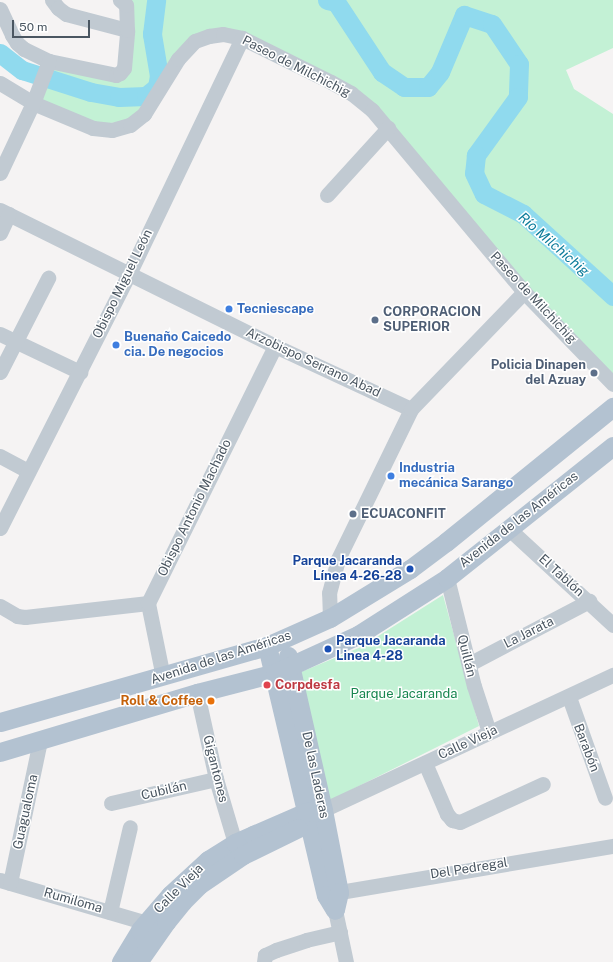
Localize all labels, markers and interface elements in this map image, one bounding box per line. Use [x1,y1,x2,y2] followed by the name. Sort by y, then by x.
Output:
[14,12,92,38] scale bar
[19,20,47,34] text: 50 m
[239,33,353,101] street label: Paseo de Milchichig
[515,209,593,279] water label: Río Milchichig
[90,227,156,341] street label: Obispo Miguel León
[486,249,580,347] street label: Paseo de Milchichig
[237,301,314,317] place label: Tecniescape
[224,304,234,314] marker: Tecniescape
[383,305,481,336] place label: CORPORACION SUPERIOR
[370,315,380,325] marker: CORPORACION SUPERIOR
[243,325,383,401] street label: Arzobispo Serrano Abad
[124,330,231,361] place label: Buenaño Caicedo cia. De negocios
[111,340,121,350] marker: Buenaño Caicedo cia. De negocios
[491,358,586,389] place label: Policia Dinapen del Azuay
[589,368,599,378] marker: Policia Dinapen del Azuay
[155,437,235,579] street label: Obispo Antonio Machado
[399,461,513,492] place label: Industria mecánica Sarango
[456,469,582,571] street label: Avenida de las Américas
[386,471,396,481] marker: Industria mecánica Sarango
[361,506,446,522] place label: ECUACONFIT
[348,509,358,519] marker: ECUACONFIT
[535,552,587,600] street label: El Tablón
[292,554,402,585] place label: Parque Jacaranda Línea 4-26-28
[405,564,415,574] marker: Parque Jacaranda Línea 4-26-28
[501,614,557,652] street label: La Jarata
[149,628,293,688] street label: Avenida de las Américas
[453,633,479,679] street label: Quillán
[336,634,446,665] place label: Parque Jacaranda Linea 4-28
[323,644,333,654] marker: Parque Jacaranda Linea 4-28
[275,677,340,693] place label: Corpdesfa
[262,680,272,690] marker: Corpdesfa
[350,686,458,702] park label: Parque Jacaranda
[121,693,203,709] place label: Roll & Coffee
[206,696,216,706] marker: Roll & Coffee
[436,722,500,764] street label: Calle Vieja
[570,722,602,774] street label: Barabón
[298,730,332,820] street label: De las Laderas
[199,734,231,804] street label: Gigantones
[10,773,42,851] street label: Guagualoma
[140,778,188,804] street label: Cubilán
[429,855,509,883] street label: Del Pedregal
[151,861,207,917] street label: Calle Vieja
[42,885,104,917] street label: Rumiloma

